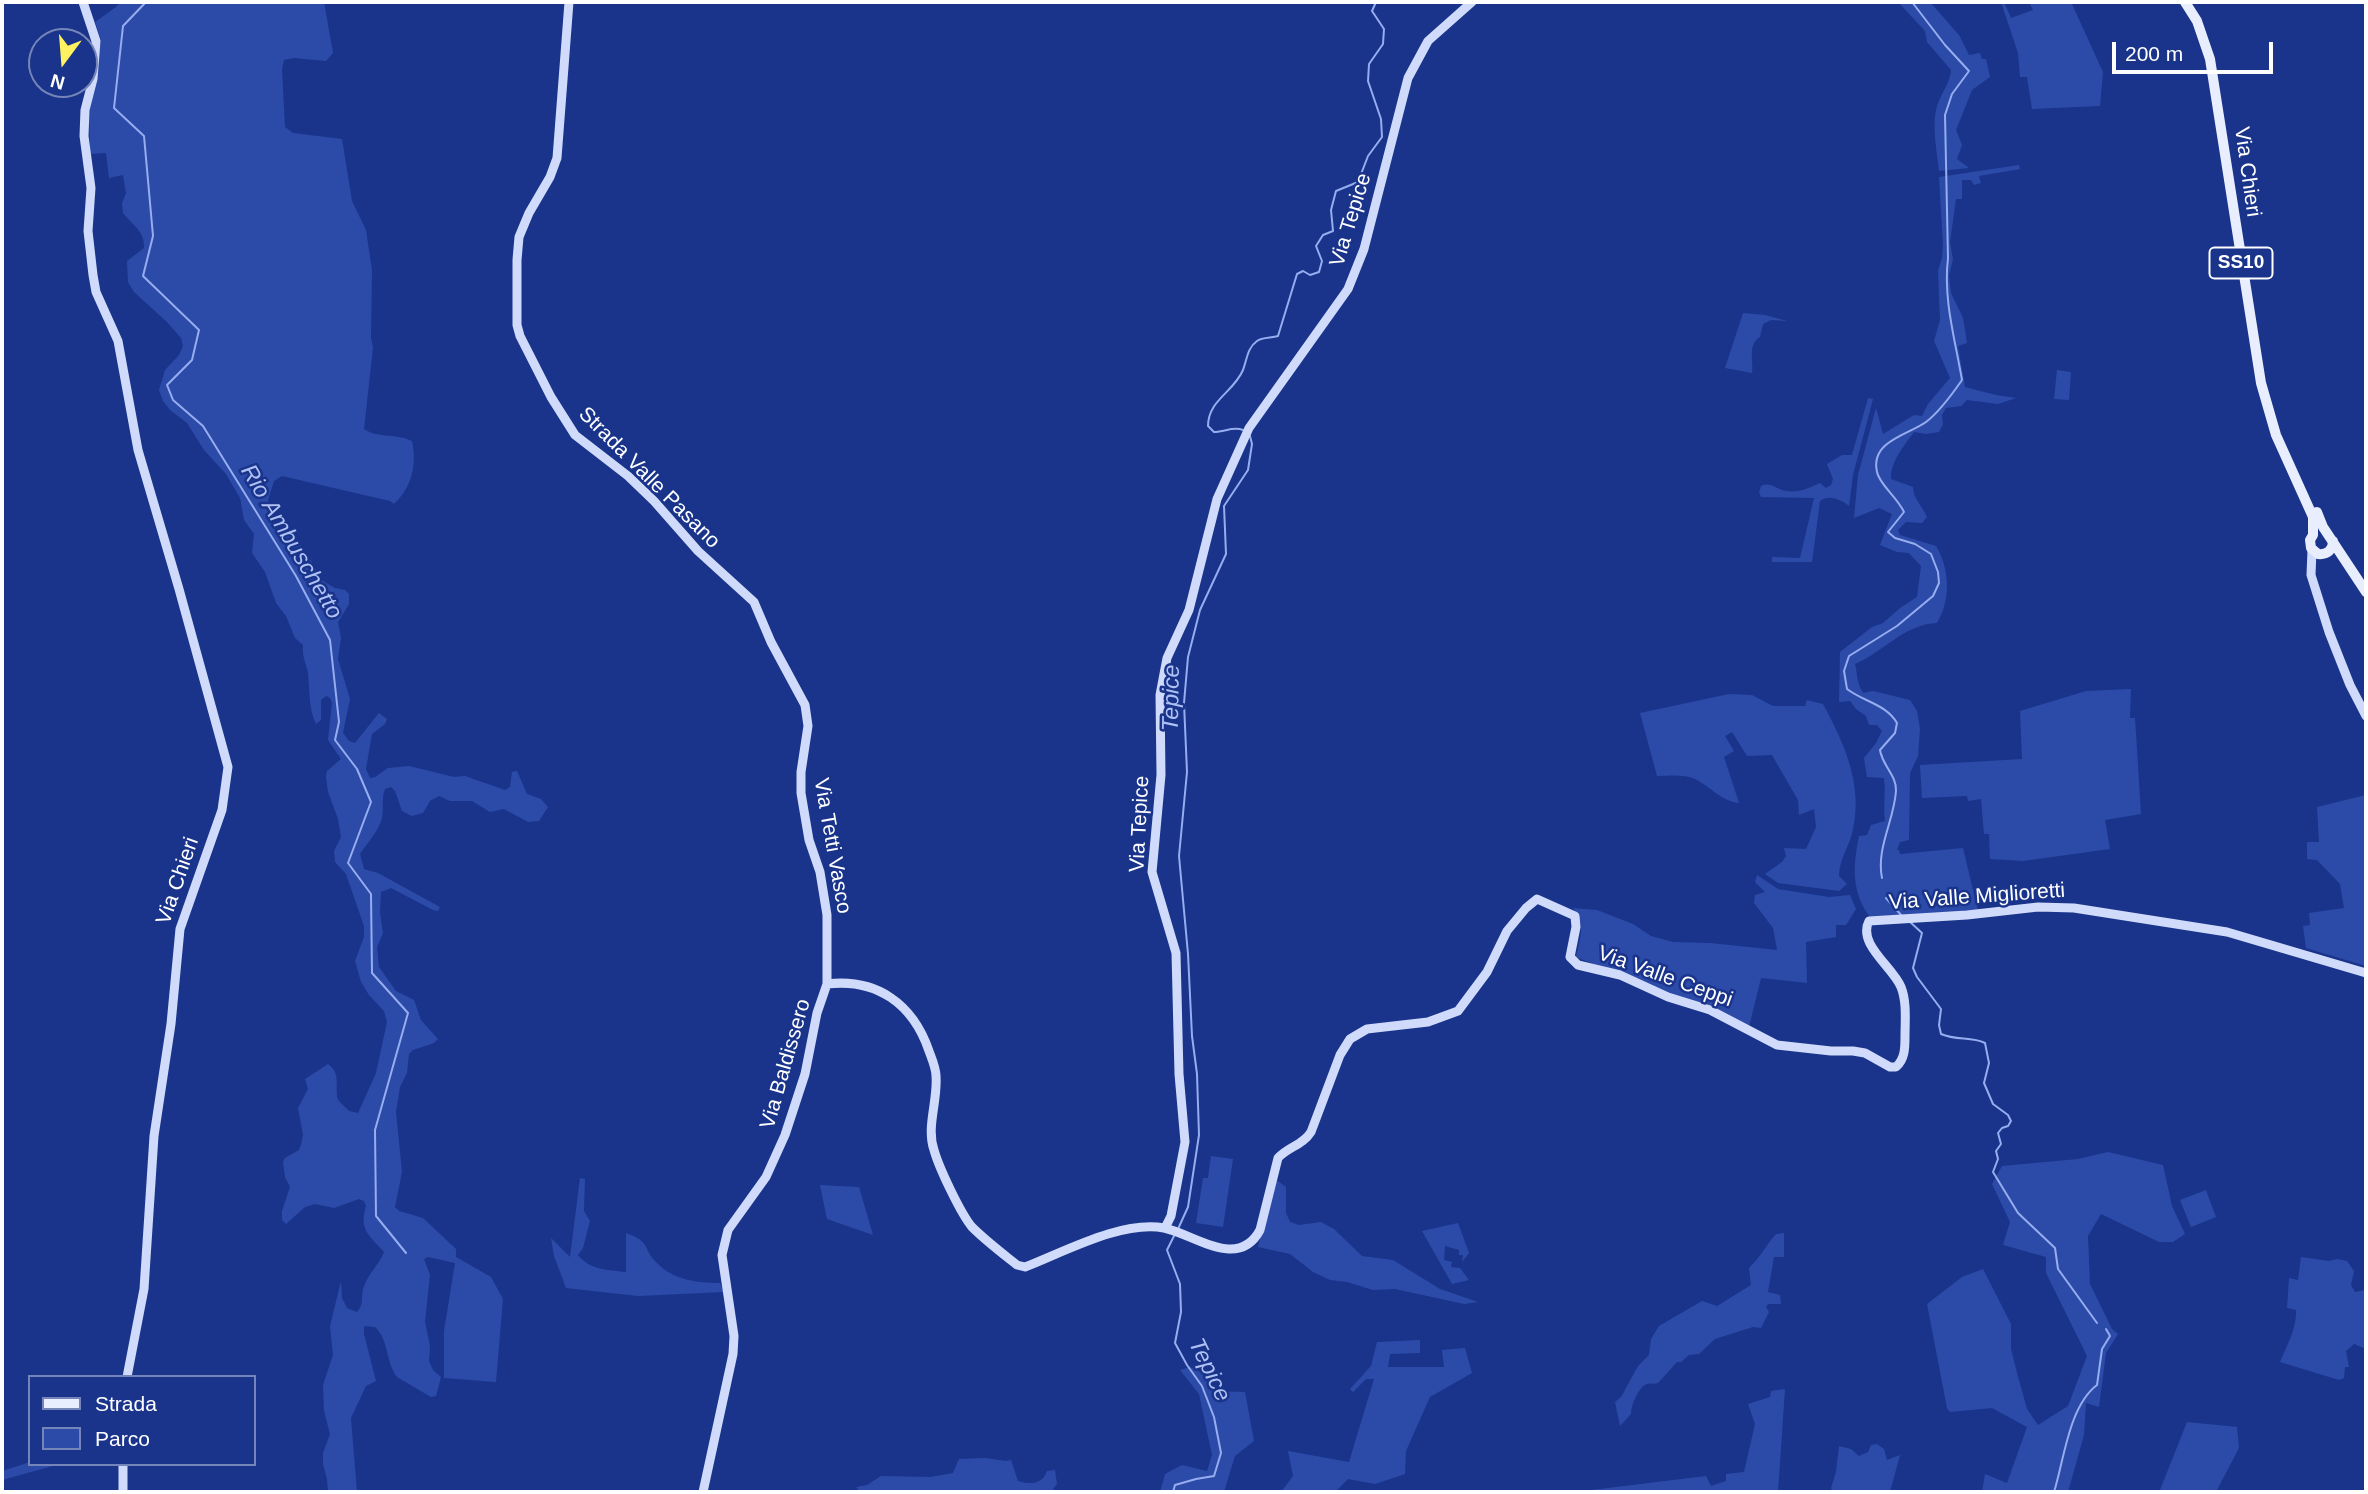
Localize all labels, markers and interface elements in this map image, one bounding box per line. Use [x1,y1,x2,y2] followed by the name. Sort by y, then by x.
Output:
[28,28,98,98] north arrow
[2116,28,2277,72] scale bar
[2125,42,2183,65] text: 200 m
[48,70,67,94] text: N
[2228,125,2266,219] street label: Via Chieri
[1325,170,1377,270] street label: Via Tepice
[2210,247,2272,278] road number: SS10
[573,402,725,554] street label: Strada Valle Pasano
[234,460,348,624] water label: Rio Ambuschetto
[1158,664,1186,732] water label: Tepice
[1125,775,1155,873] street label: Via Tepice
[808,776,856,916] street label: Via Tetti Vasco
[151,834,205,928] street label: Via Chieri
[1888,878,2066,916] street label: Via Valle Miglioretti
[1594,941,1736,1013] street label: Via Valle Ceppi
[755,996,817,1132] street label: Via Baldissero
[1182,1334,1236,1406] water label: Tepice
[28,1375,256,1466] legend
[95,1392,157,1415] text: Strada
[95,1427,150,1450] text: Parco

